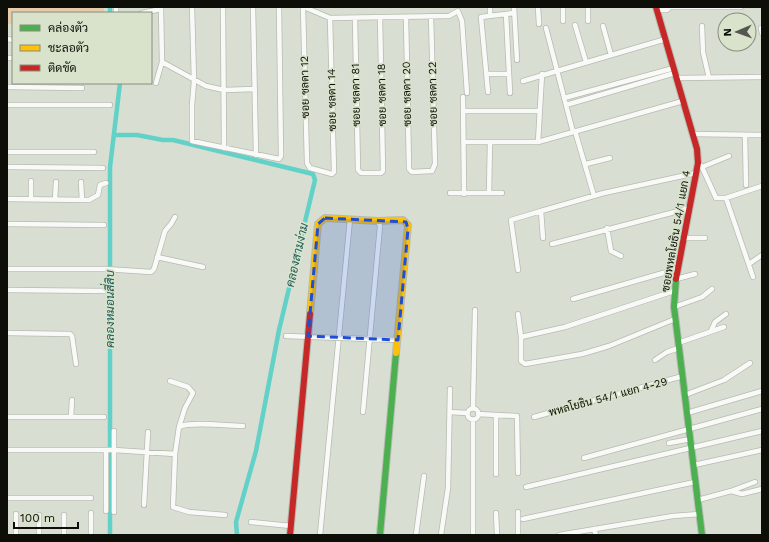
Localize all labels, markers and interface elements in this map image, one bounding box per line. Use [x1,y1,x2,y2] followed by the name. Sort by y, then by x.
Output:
[12,12,152,84] legend
[717,12,757,52] north arrow
[48,21,88,35] text: คล่องตัว
[721,28,734,37] text: N
[48,41,89,55] text: ชะลอตัว
[298,56,312,118] street label: ซอย ชลดา 12
[48,61,77,75] text: ติดขัด
[400,61,414,127] street label: ซอย ชลดา 20
[426,62,440,126] street label: ซอย ชลดา 22
[349,63,363,127] street label: ซอย ชลดา 81
[375,63,389,126] street label: ซอย ชลดา 18
[325,68,339,131] street label: ซอย ชลดา 14
[657,168,693,293] street label: ซอยพหลโยธิน 54/1 แยก 4
[283,221,311,288] water label: คลองสามง่าม
[99,270,117,348] water label: คลองหมอนสี่สิบ
[547,373,669,419] street label: พหลโยธิน 54/1 แยก 4-29
[14,504,78,530] scale bar
[20,511,55,525] text: 100 m

